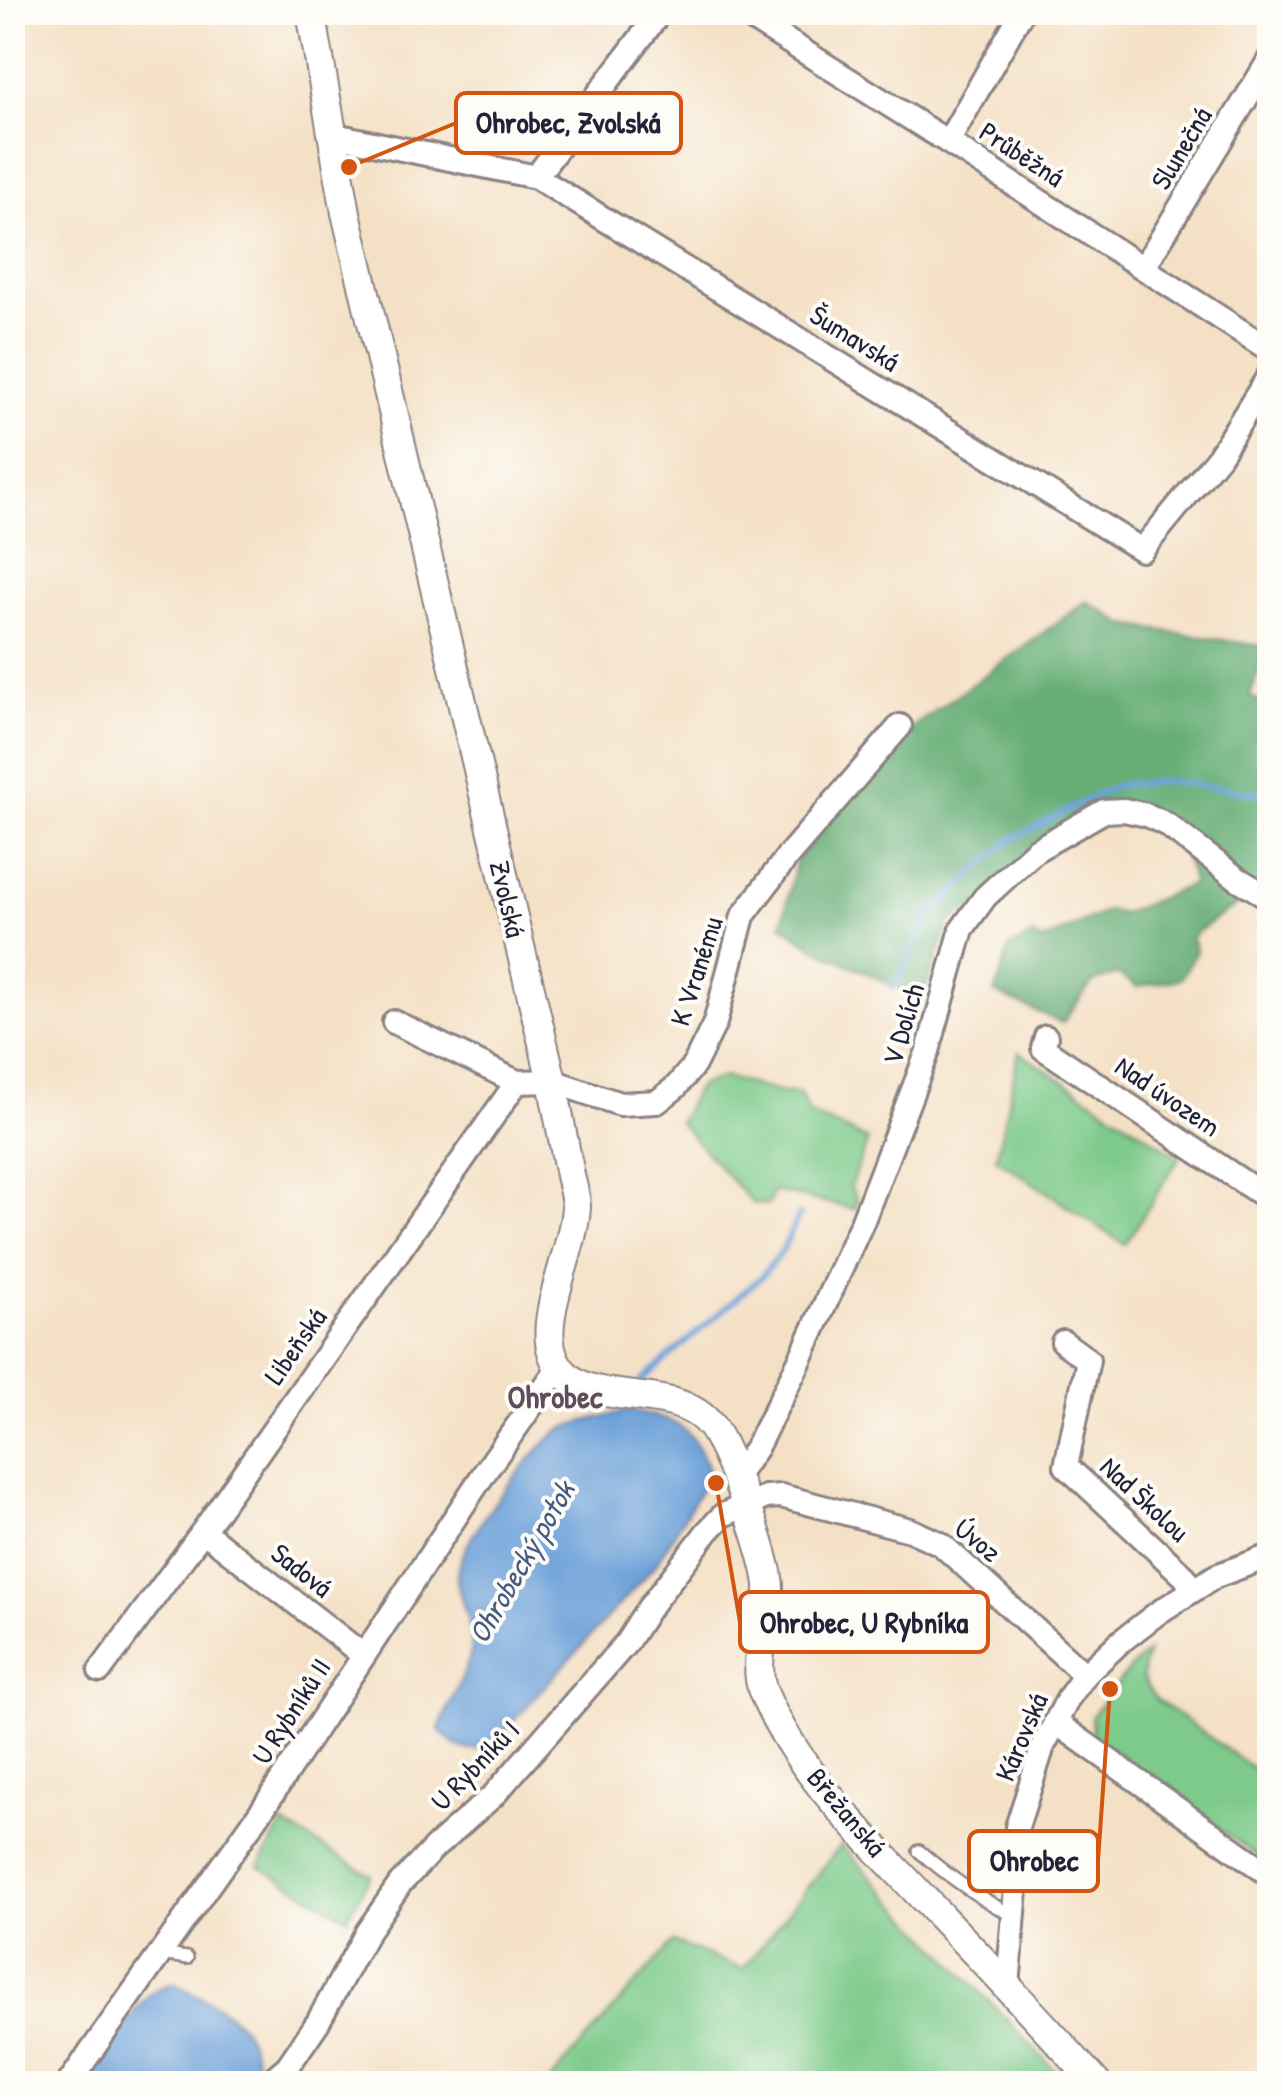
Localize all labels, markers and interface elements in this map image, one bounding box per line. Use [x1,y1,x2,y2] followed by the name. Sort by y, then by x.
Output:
[456,93,681,153] callout: Ohrobec, Zvolská
[1142,100,1220,196] street label: Slunečná
[476,102,661,142] text: Ohrobec, Zvolská
[972,113,1072,195] street label: Průběžná
[803,296,907,380] street label: Šumavská
[481,857,535,941] street label: Zvolská
[661,912,731,1030] street label: K Vranému
[873,978,933,1069] street label: V Dolích
[1108,1047,1228,1145] street label: Nad úvozem
[255,1300,335,1392] street label: Libeňská
[508,1375,603,1418] district label: Ohrobec
[1092,1448,1198,1550] street label: Nad Školou
[459,1472,586,1651] water label: Ohrobecký potok
[947,1510,1009,1570] street label: Úvoz
[263,1534,341,1606] street label: Sadová
[740,1592,988,1652] callout: Ohrobec, U Rybníka
[760,1602,968,1643] text: Ohrobec, U Rybníka
[243,1651,339,1771] street label: U Rybníků II
[985,1687,1057,1787] street label: Károvská
[422,1711,528,1819] street label: U Rybníků I
[799,1760,895,1864] street label: Břežanská
[969,1831,1098,1891] callout: Ohrobec
[990,1840,1079,1880] text: Ohrobec

